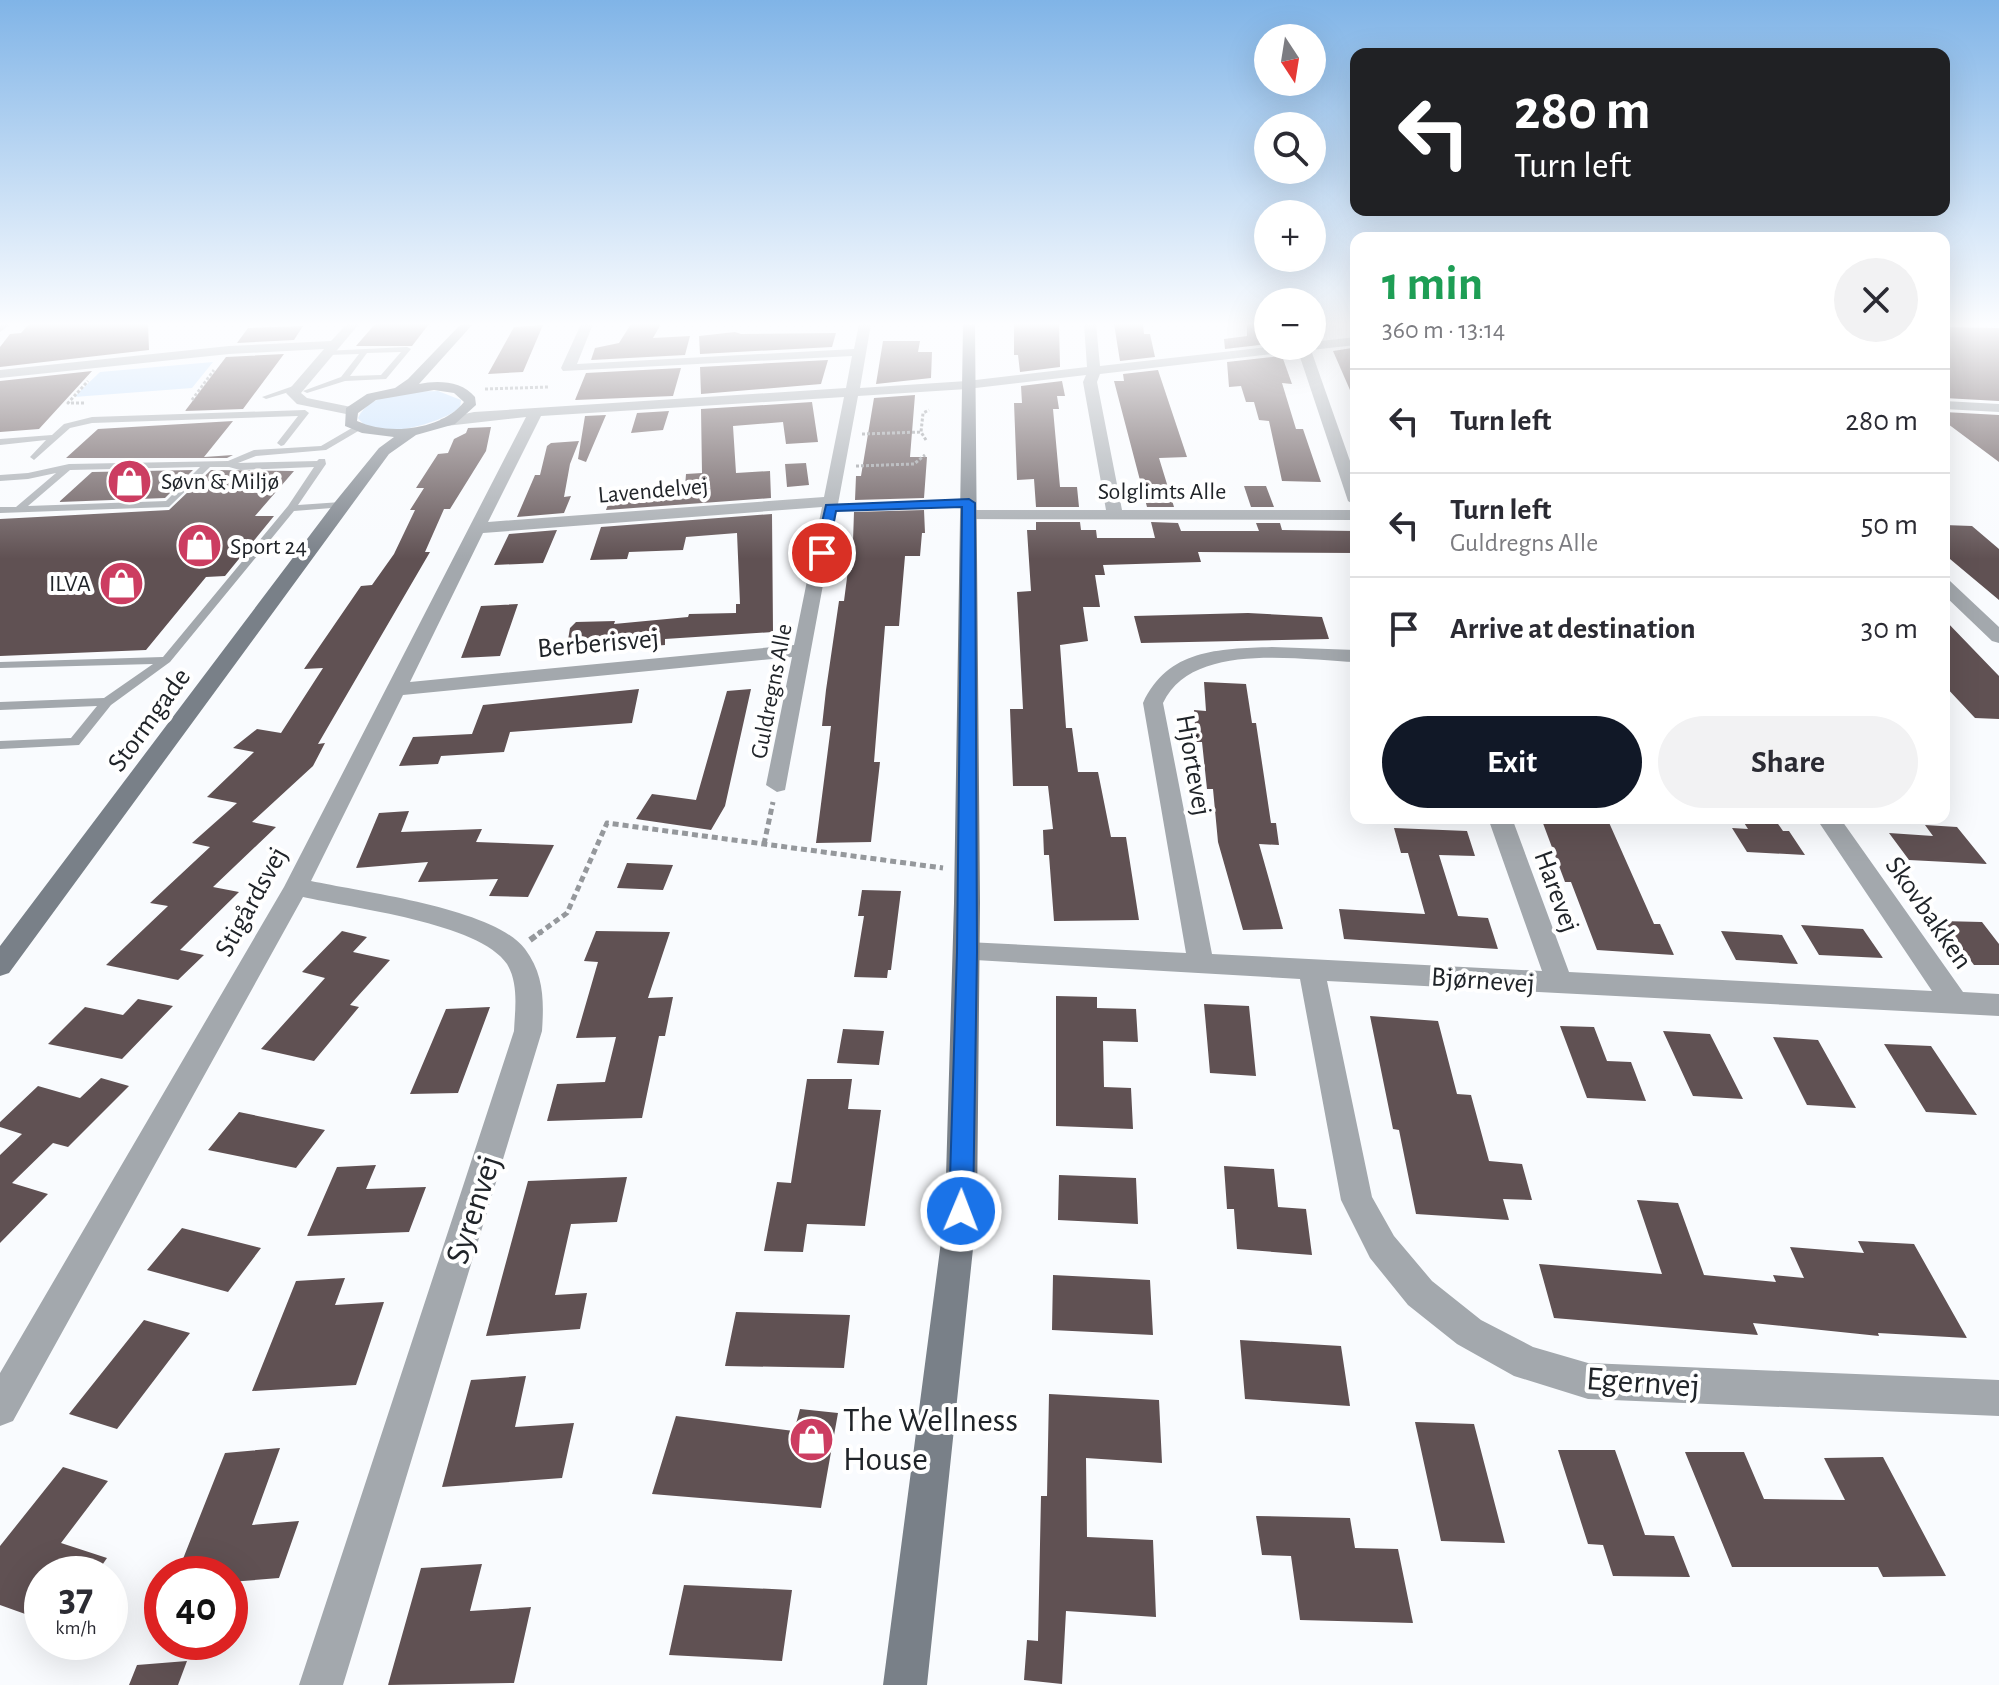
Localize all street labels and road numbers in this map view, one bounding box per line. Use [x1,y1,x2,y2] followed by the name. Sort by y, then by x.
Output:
[597,474,709,508] street label: Lavendelvej
[1098,480,1226,504] street label: Solglimts Alle
[747,622,797,761] street label: Guldregns Alle
[536,625,660,663] street label: Berberisvej
[103,663,196,777] street label: Stormgade
[1170,713,1216,818] street label: Hjortevej
[210,842,293,961] street label: Stigårdsvej
[1528,847,1584,936] street label: Harevej
[1880,852,1977,975] street label: Skovbakken
[1430,963,1536,999] street label: Bjørnevej
[440,1151,507,1268] street label: Syrenvej
[1585,1362,1701,1404] street label: Egernvej

